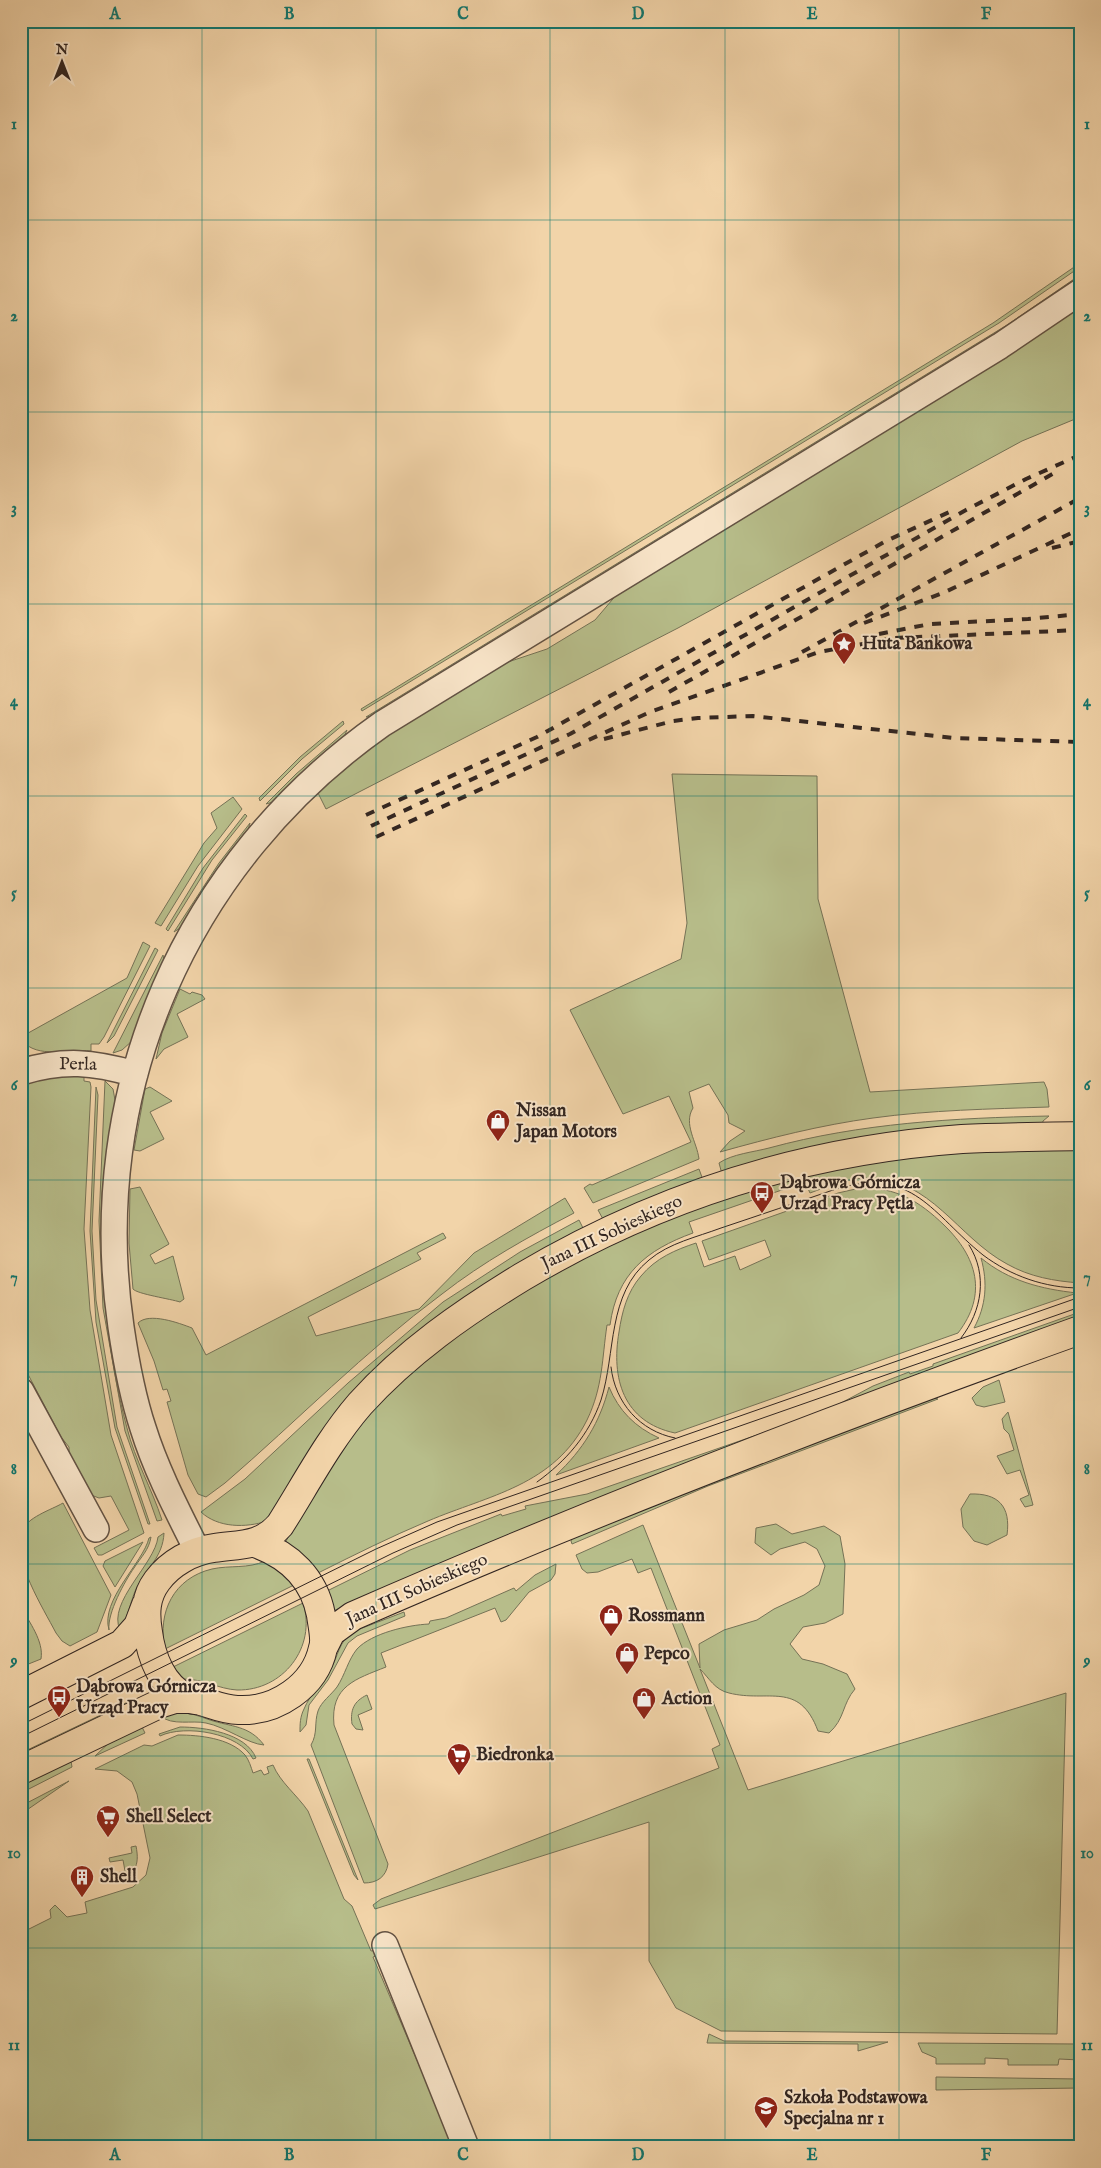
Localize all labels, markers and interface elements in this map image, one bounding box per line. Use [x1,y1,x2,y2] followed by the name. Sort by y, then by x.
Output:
[109,5,122,25] text: A
[284,5,295,25] text: B
[457,5,469,25] text: C
[632,5,645,25] text: D
[806,5,818,25] text: E
[981,5,992,25] text: F
[38,38,88,88] north arrow
[55,41,68,59] text: N
[11,115,17,135] text: 1
[1084,115,1090,135] text: 1
[10,307,18,327] text: 2
[1083,307,1091,327] text: 2
[11,499,17,519] text: 3
[1084,499,1090,519] text: 3
[831,631,857,665] place icon: Huta Bankowa
[862,633,974,656] place label: Huta Bankowa
[10,692,19,712] text: 4
[1083,692,1092,712] text: 4
[11,884,17,904] text: 5
[1084,884,1090,904] text: 5
[59,1053,97,1077] street label: Perla
[11,1076,19,1096] text: 6
[1084,1076,1092,1096] text: 6
[514,1100,618,1144] place label: Nissan Japan Motors
[485,1108,511,1142] shop icon: Nissan Japan Motors
[779,1172,921,1216] place label: Dąbrowa Górnicza Urząd Pracy Pętla
[749,1180,775,1214] bus stop icon: Dąbrowa Górnicza Urząd Pracy Pętla
[536,1190,686,1277] street label: Jana III Sobieskiego
[10,1268,18,1288] text: 7
[1083,1268,1091,1288] text: 7
[11,1460,17,1480] text: 8
[1084,1460,1090,1480] text: 8
[341,1548,492,1632] street label: Jana III Sobieskiego
[598,1603,624,1637] shop icon: Rossmann
[628,1605,705,1628] place label: Rossmann
[614,1641,640,1675] shop icon: Pepco
[644,1643,690,1666] place label: Pepco
[10,1652,18,1672] text: 9
[1083,1652,1091,1672] text: 9
[75,1676,217,1720] place label: Dąbrowa Górnicza Urząd Pracy
[46,1684,72,1718] bus stop icon: Dąbrowa Górnicza Urząd Pracy
[631,1686,657,1720] shop icon: Action
[661,1688,712,1711] place label: Action
[446,1742,472,1776] supermarket icon: Biedronka
[476,1744,555,1767] place label: Biedronka
[95,1804,121,1838] supermarket icon: Shell Select
[126,1806,212,1829] place label: Shell Select
[7,1844,21,1864] text: 10
[1080,1844,1094,1864] text: 10
[69,1864,95,1898] building icon: Shell
[100,1866,138,1889] place label: Shell
[8,2036,20,2056] text: 11
[1081,2036,1093,2056] text: 11
[784,2087,929,2131] place label: Szkoła Podstawowa Specjalna nr 1
[753,2095,779,2129] school or university icon: Szkoła Podstawowa Specjalna nr 1
[109,2146,122,2166] text: A
[284,2146,295,2166] text: B
[457,2146,469,2166] text: C
[632,2146,645,2166] text: D
[806,2146,818,2166] text: E
[981,2146,992,2166] text: F

